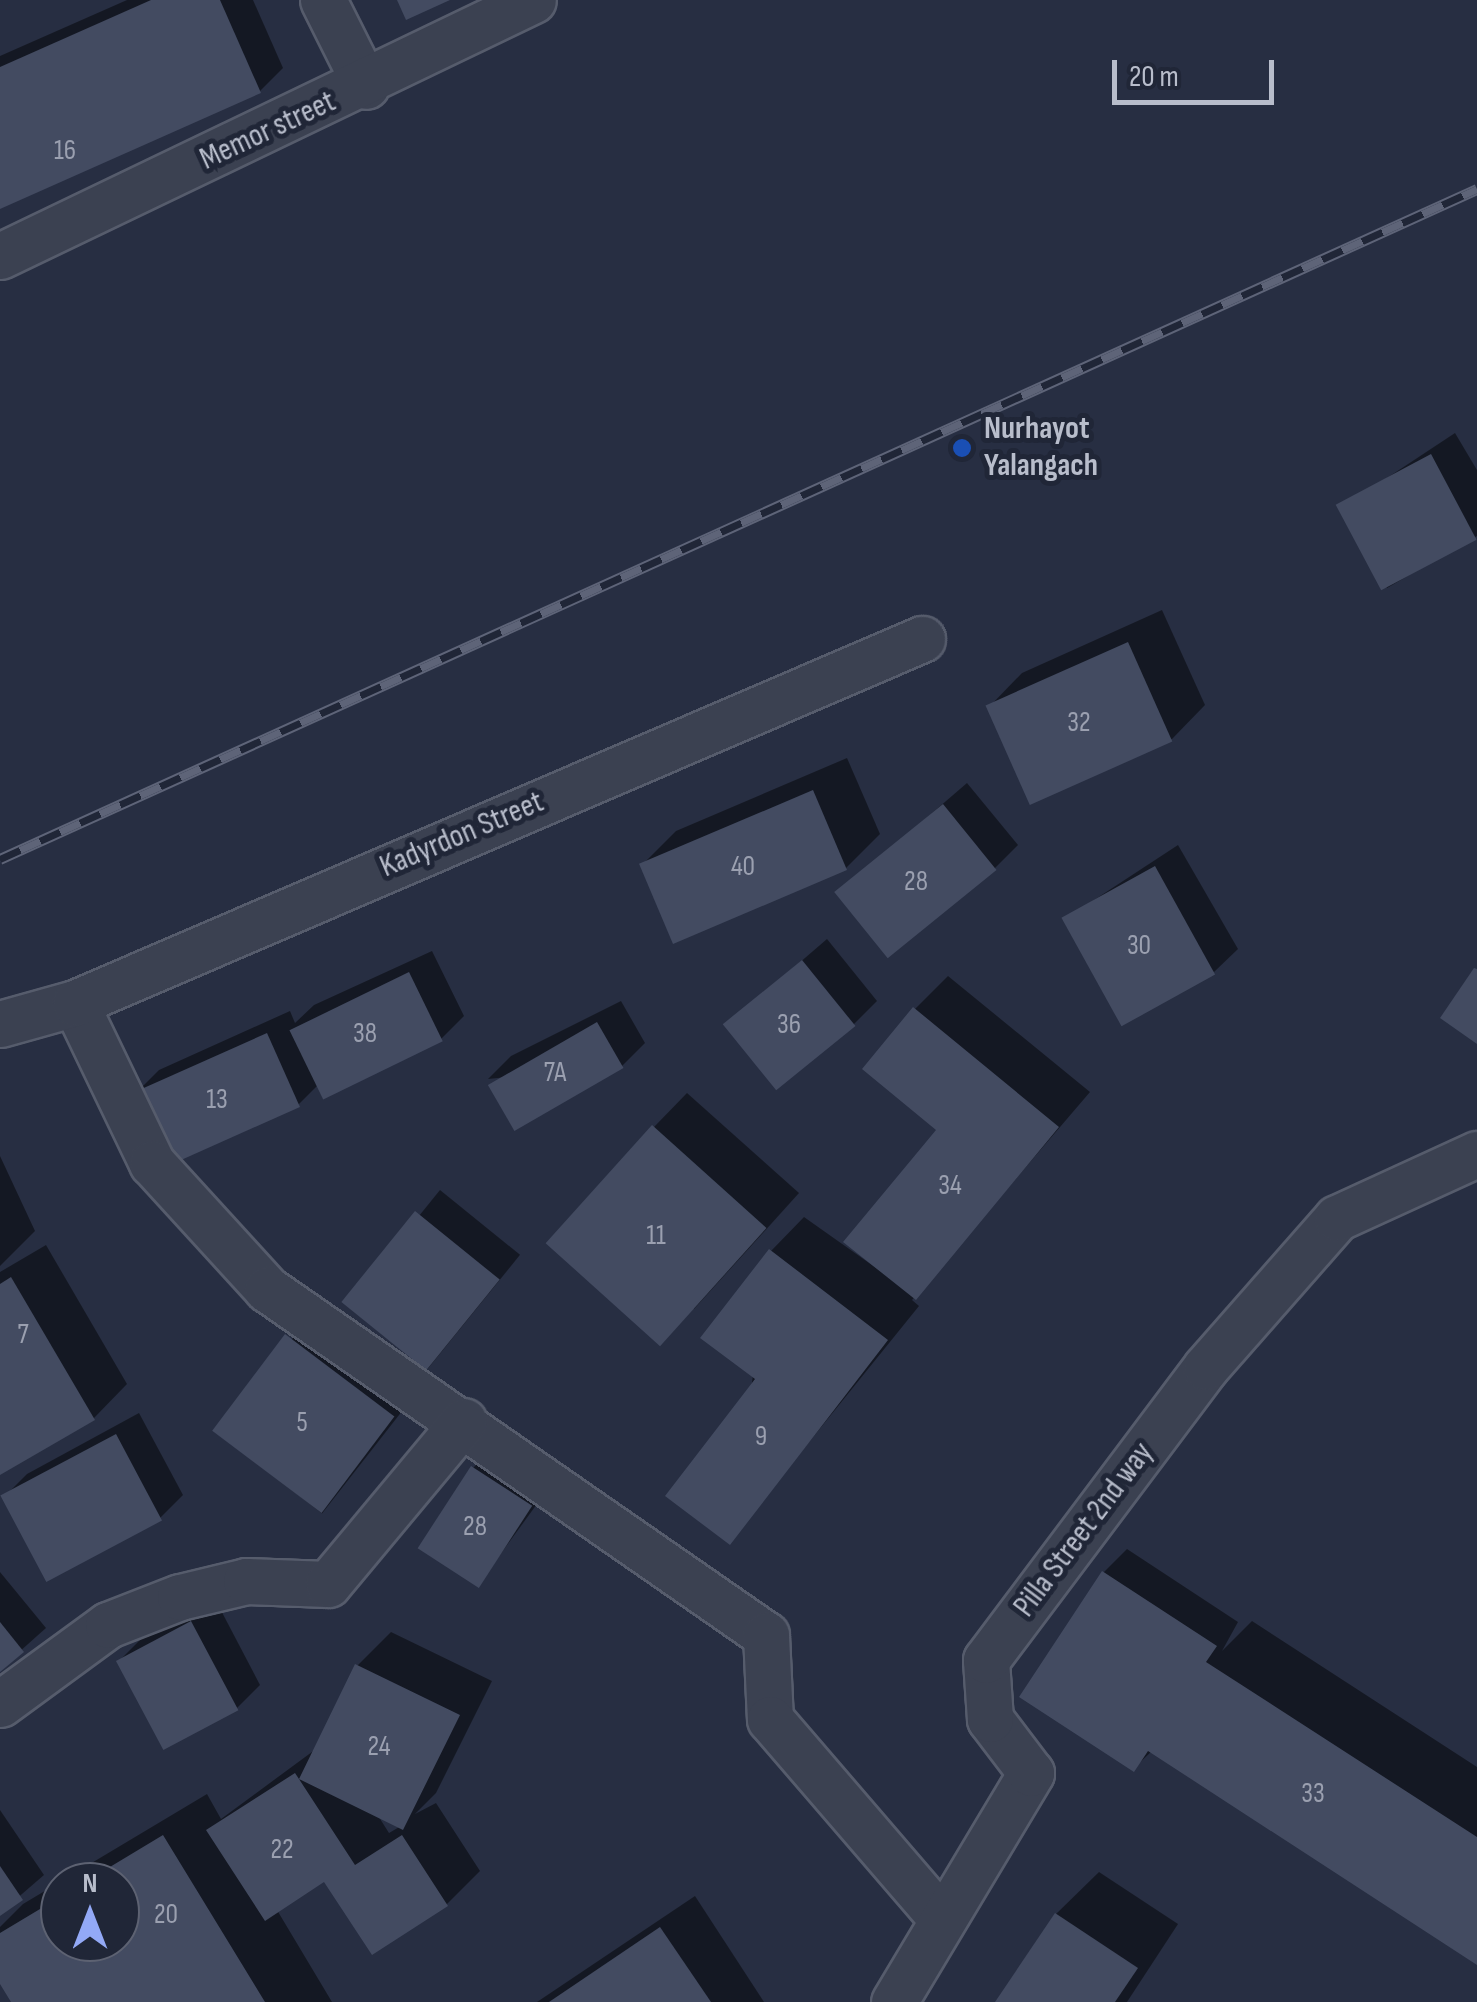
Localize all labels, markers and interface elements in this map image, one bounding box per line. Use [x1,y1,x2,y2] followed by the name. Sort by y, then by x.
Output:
[1117,40,1280,102] scale bar
[1129,59,1179,95] text: 20 m
[194,83,342,179] street label: Memor street
[54,134,76,168] house number: 16
[984,411,1098,486] place label: Nurhayot Yalangach
[949,435,975,461] marker: Nurhayot Yalangach
[1067,706,1091,740] house number: 32
[374,783,550,887] street label: Kadyrdon Street
[731,850,755,884] house number: 40
[904,865,928,899] house number: 28
[1127,929,1151,963] house number: 30
[777,1008,801,1042] house number: 36
[353,1017,377,1051] house number: 38
[544,1056,566,1090] house number: 7A
[206,1083,228,1117] house number: 13
[938,1169,962,1203] house number: 34
[646,1219,666,1253] house number: 11
[17,1318,29,1352] house number: 7
[296,1406,308,1440] house number: 5
[755,1420,767,1454] house number: 9
[1006,1435,1162,1625] street label: Pilla Street 2nd way
[463,1510,487,1544] house number: 28
[367,1730,391,1764] house number: 24
[1301,1777,1325,1811] house number: 33
[270,1833,294,1867] house number: 22
[40,1862,140,1962] north arrow
[83,1867,97,1900] text: N
[154,1898,178,1932] house number: 20

